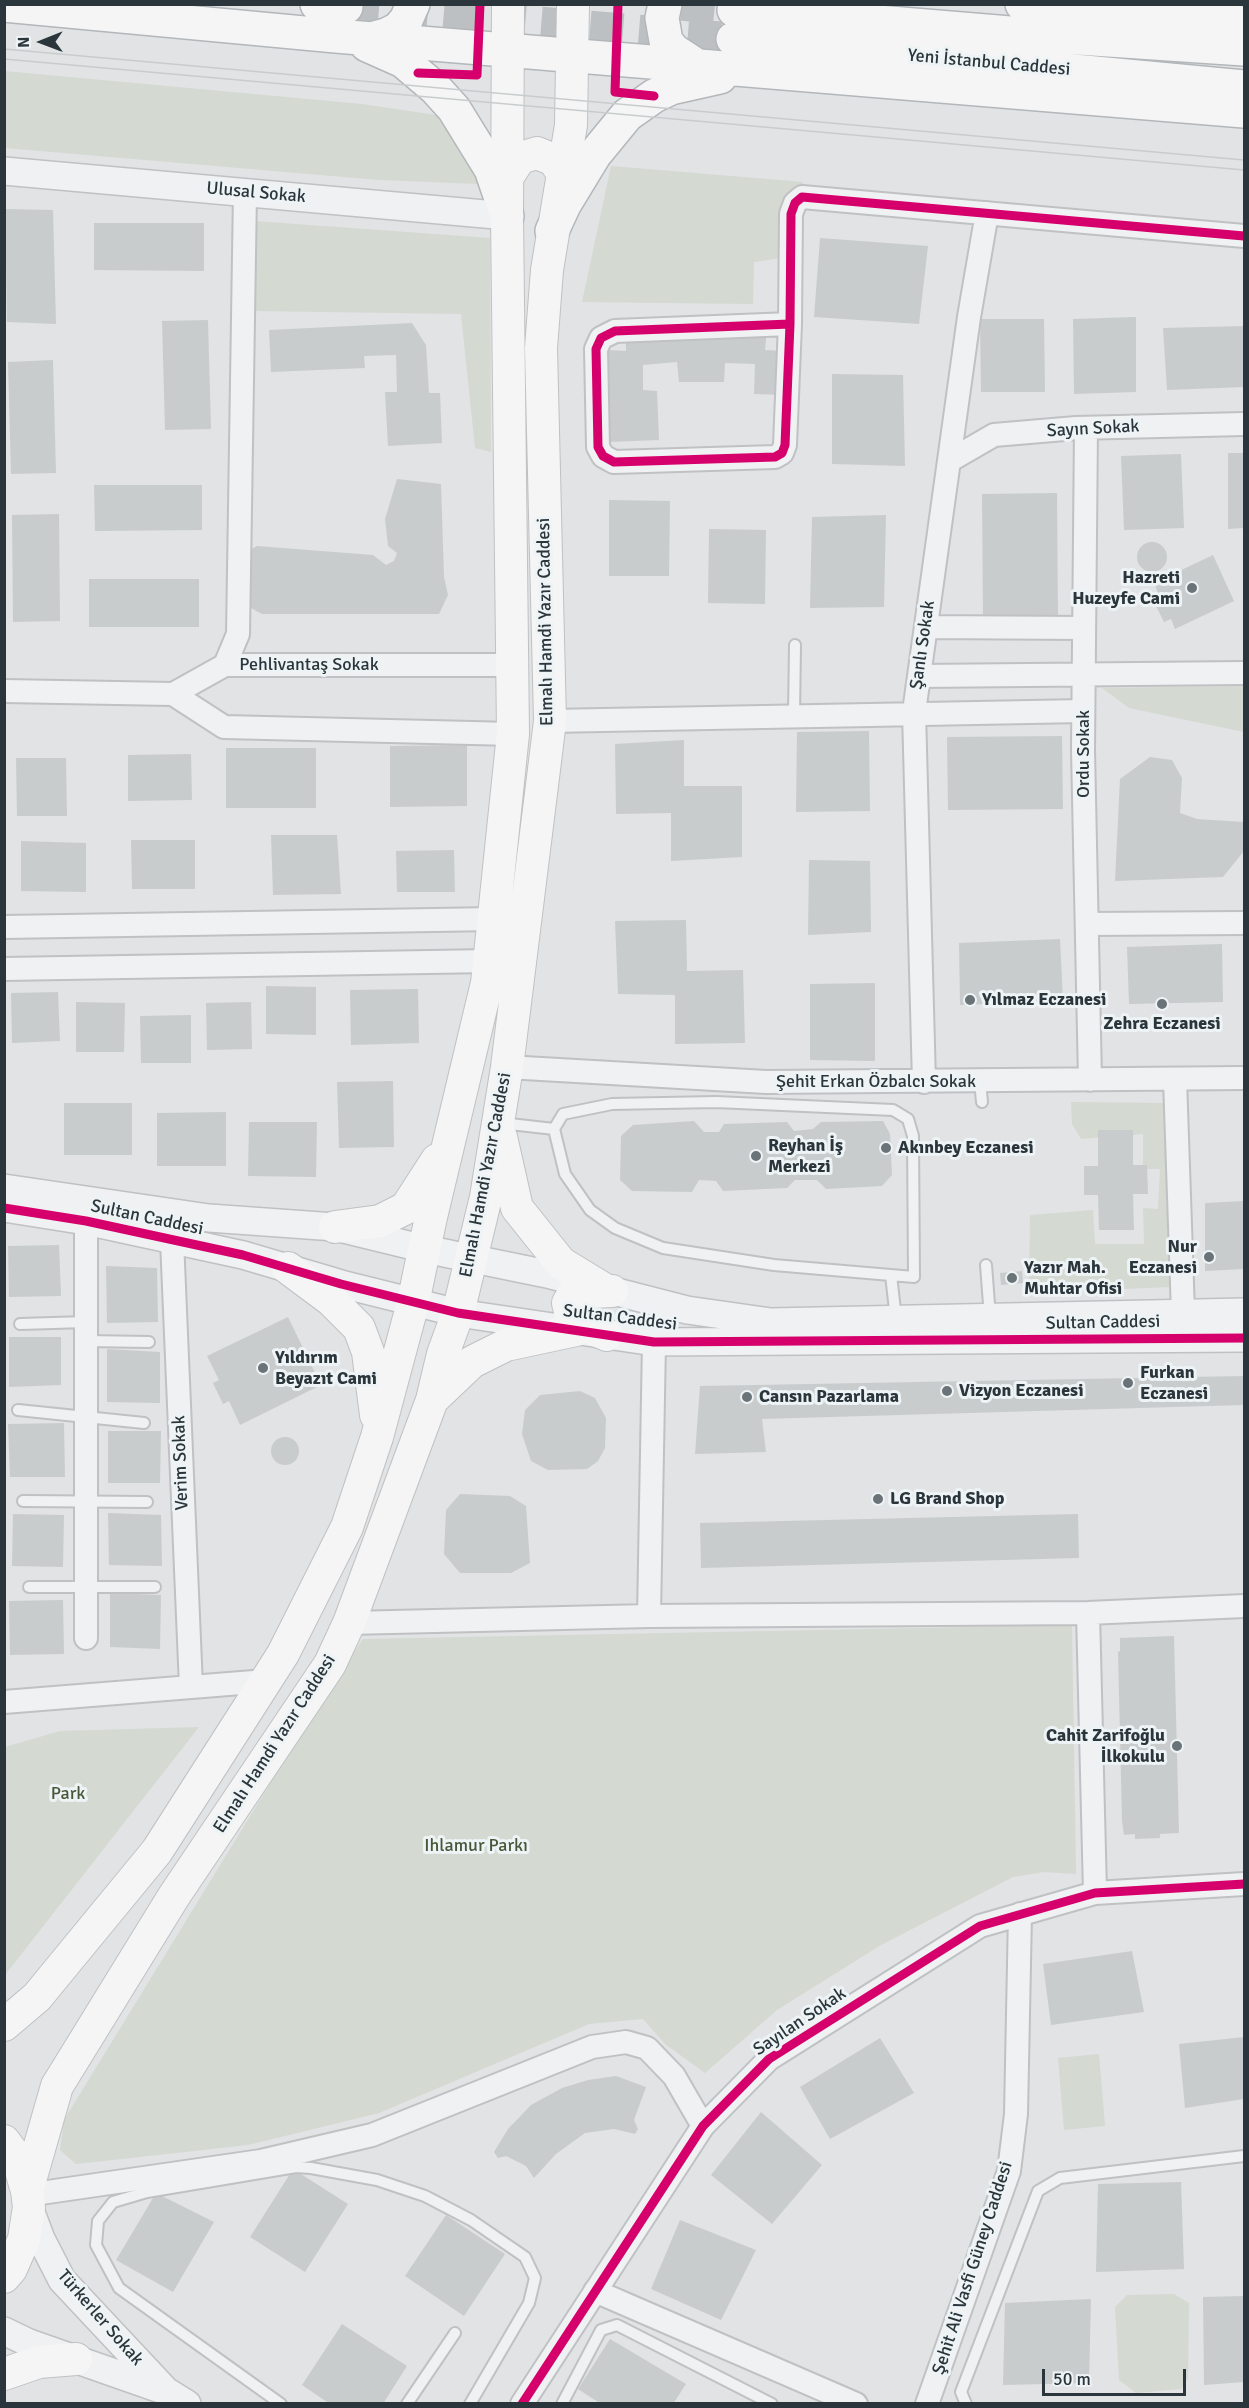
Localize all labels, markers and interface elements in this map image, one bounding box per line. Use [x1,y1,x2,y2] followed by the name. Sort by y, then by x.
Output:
[12,12,72,72] north arrow
[14,37,34,48] text: N
[907,45,1071,81] street label: Yeni İstanbul Caddesi
[205,178,307,208] street label: Ulusal Sokak
[1046,416,1140,442] street label: Sayın Sokak
[533,518,559,726] street label: Elmalı Hamdi Yazır Caddesi
[1072,567,1180,610] place label: Hazreti Huzeyfe Cami
[1185,581,1199,595] marker: Hazreti Huzeyfe Cami
[906,599,940,691] street label: Şanlı Sokak
[239,654,379,676] street label: Pehlivantaş Sokak
[1073,710,1095,798] street label: Ordu Sokak
[982,989,1106,1011] place label: Yılmaz Eczanesi
[963,993,977,1007] marker: Yılmaz Eczanesi
[1155,997,1169,1011] marker: Zehra Eczanesi
[1103,1013,1221,1035] place label: Zehra Eczanesi
[456,1071,516,1279] street label: Elmalı Hamdi Yazır Caddesi
[776,1071,976,1093] street label: Şehit Erkan Özbalcı Sokak
[768,1135,843,1178] place label: Reyhan İş Merkezi
[898,1137,1034,1159] place label: Akınbey Eczanesi
[879,1141,893,1155] marker: Akınbey Eczanesi
[749,1149,763,1163] marker: Reyhan İş Merkezi
[89,1196,205,1240] street label: Sultan Caddesi
[1129,1236,1197,1278] place label: Nur Eczanesi
[1202,1250,1216,1264] marker: Nur Eczanesi
[1024,1257,1122,1300] place label: Yazır Mah. Muhtar Ofisi
[1005,1271,1019,1285] marker: Yazır Mah. Muhtar Ofisi
[562,1300,678,1336] street label: Sultan Caddesi
[1045,1311,1161,1335] street label: Sultan Caddesi
[275,1347,377,1390] place label: Yıldırım Beyazıt Cami
[256,1361,270,1375] marker: Yıldırım Beyazıt Cami
[1140,1362,1208,1404] place label: Furkan Eczanesi
[1121,1376,1135,1390] marker: Furkan Eczanesi
[959,1380,1084,1402] place label: Vizyon Eczanesi
[940,1384,954,1398] marker: Vizyon Eczanesi
[759,1386,899,1408] place label: Cansın Pazarlama
[740,1390,754,1404] marker: Cansın Pazarlama
[169,1415,193,1511] street label: Verim Sokak
[890,1488,1004,1510] place label: LG Brand Shop
[871,1492,885,1506] marker: LG Brand Shop
[209,1651,341,1837] street label: Elmalı Hamdi Yazır Caddesi
[1046,1725,1165,1768] place label: Cahit Zarifoğlu İlkokulu
[1170,1739,1184,1753] marker: Cahit Zarifoğlu İlkokulu
[51,1783,85,1805] park label: Park
[424,1835,528,1857] park label: Ihlamur Parkı
[750,1983,850,2061] street label: Sayılan Sokak
[928,2159,1018,2377] street label: Şehit Ali Vasfi Güney Caddesi
[52,2266,148,2370] street label: Türkerler Sokak
[1045,2357,1189,2395] scale bar
[1053,2368,1091,2390] text: 50 m

